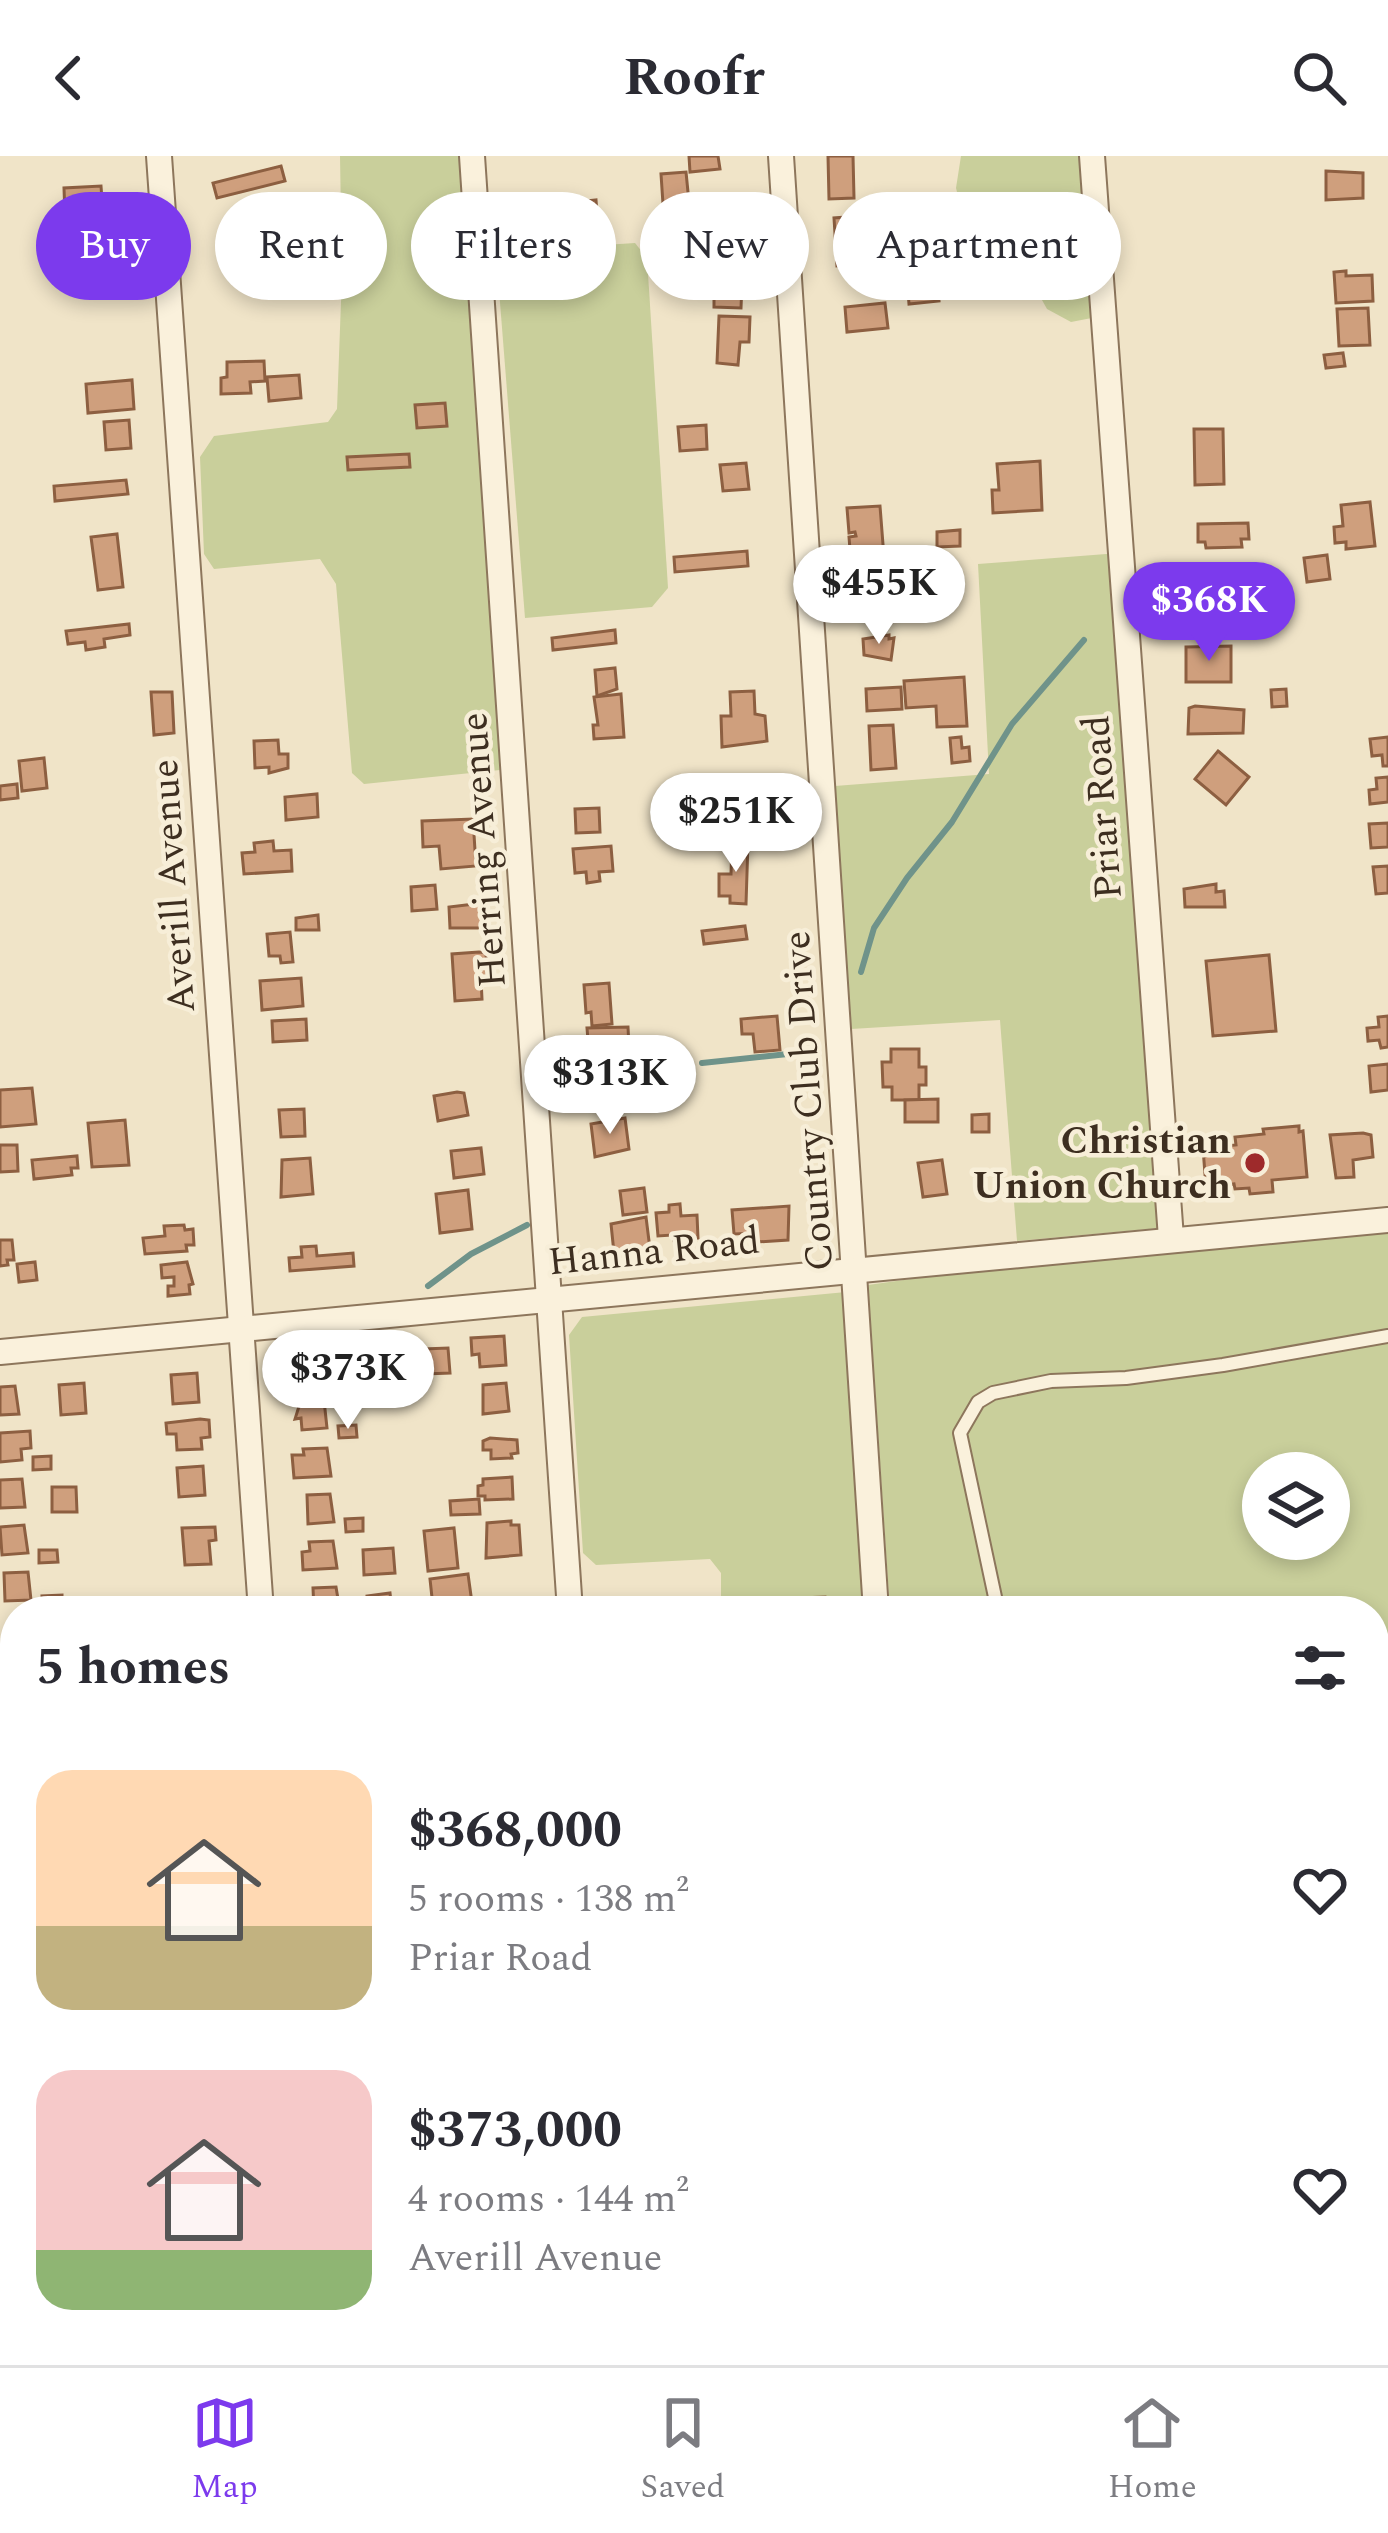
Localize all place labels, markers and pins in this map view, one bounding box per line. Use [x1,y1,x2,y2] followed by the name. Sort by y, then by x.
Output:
[795,545,963,647] pin: $455K
[1125,562,1293,664] pin: $368K
[652,773,820,875] pin: $251K
[526,1035,694,1137] pin: $313K
[972,1112,1231,1216] place label: Christian Union Church
[1242,1150,1268,1176] marker: Christian Union Church
[264,1330,432,1432] pin: $373K

